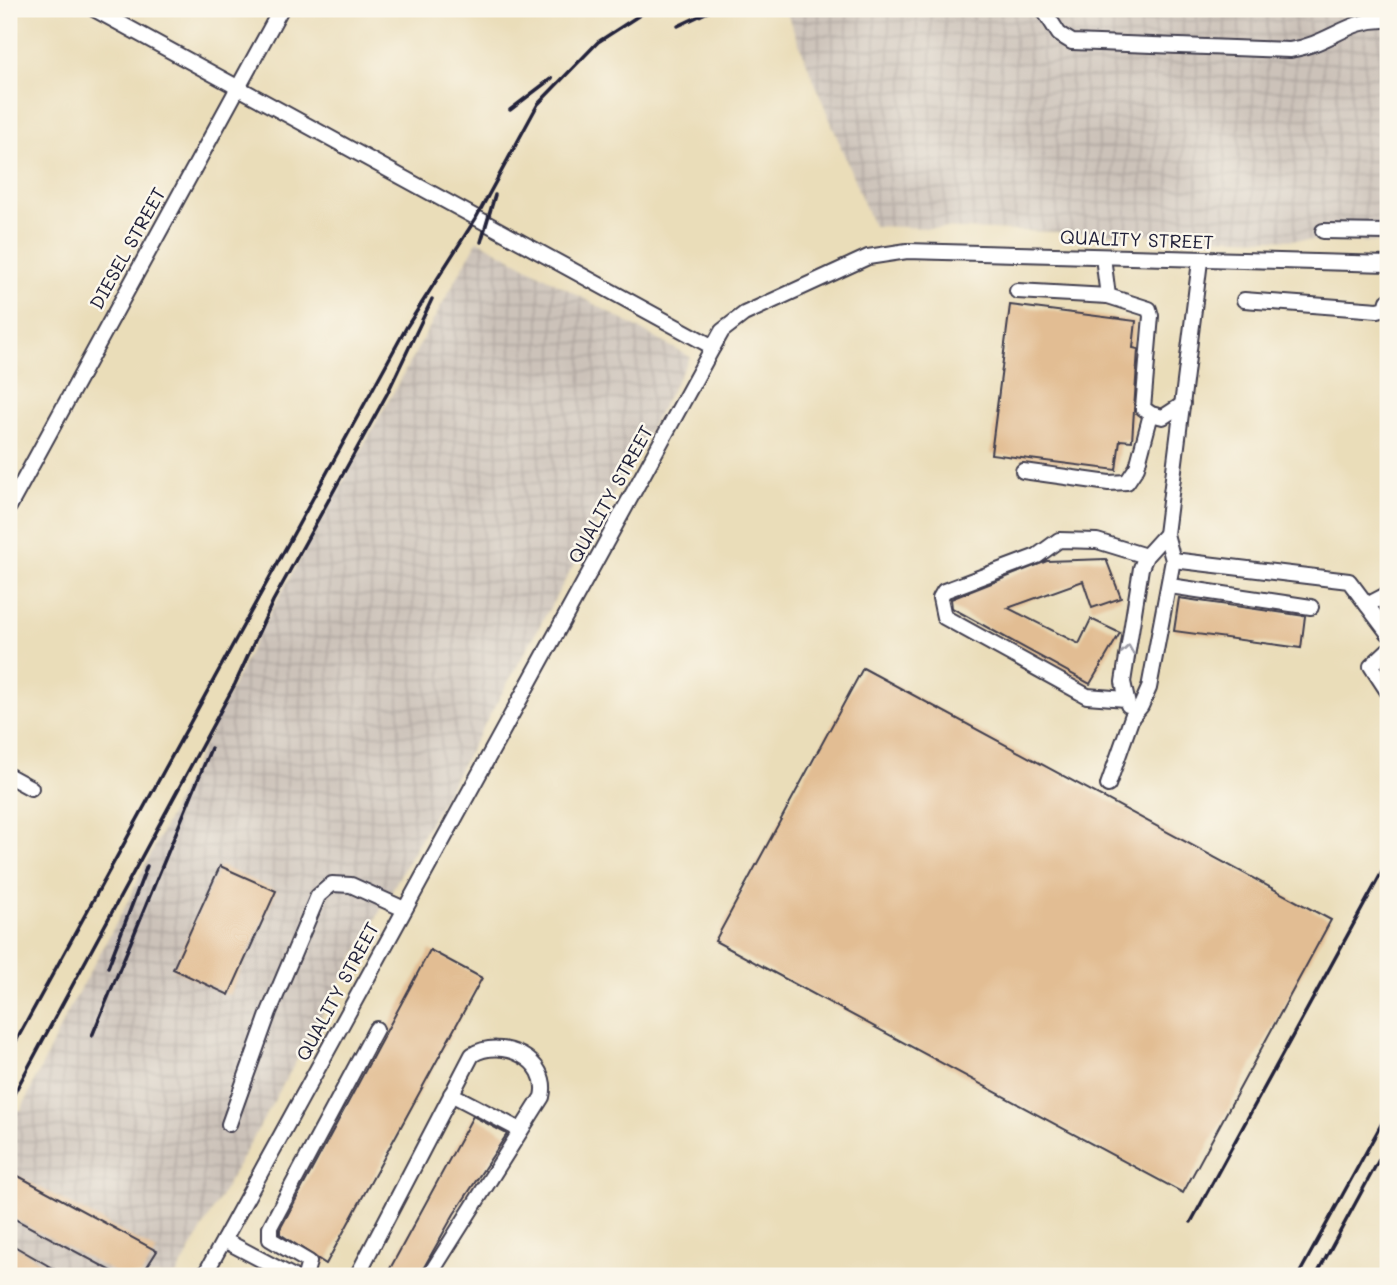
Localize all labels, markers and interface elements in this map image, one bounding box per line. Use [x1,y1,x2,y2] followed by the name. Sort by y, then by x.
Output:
[83,183,171,313] street label: DIESEL STREET
[1060,224,1214,254] street label: QUALITY STREET
[562,421,658,567] street label: QUALITY STREET
[1120,644,1135,656] one-way arrow
[290,917,384,1065] street label: QUALITY STREET

